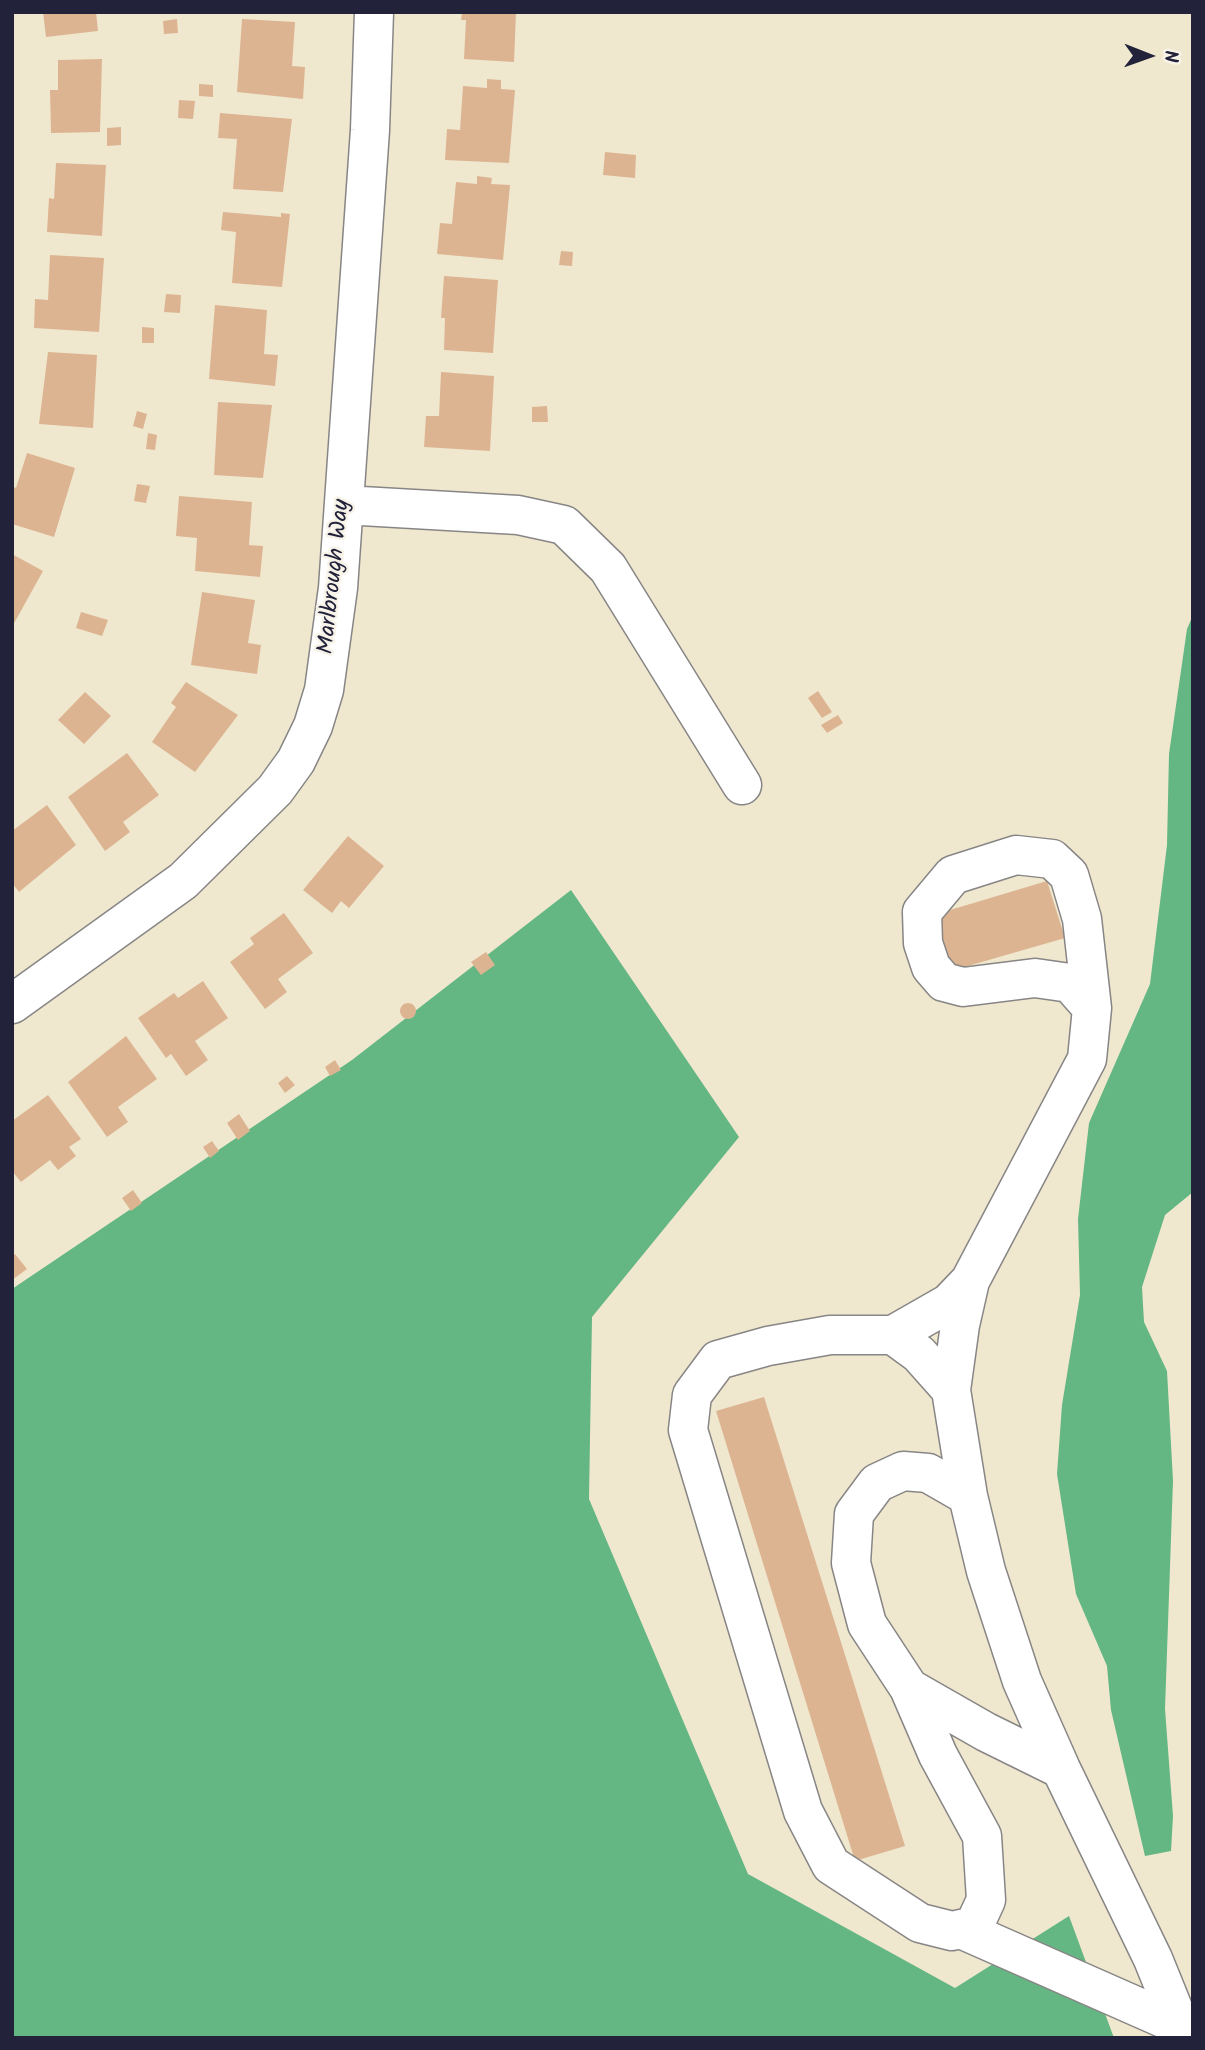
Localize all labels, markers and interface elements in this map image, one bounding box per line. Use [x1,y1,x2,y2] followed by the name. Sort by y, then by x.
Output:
[1114,21,1184,91] north arrow
[1155,50,1185,63] text: N
[314,498,358,656] street label: Marlbrough Way

